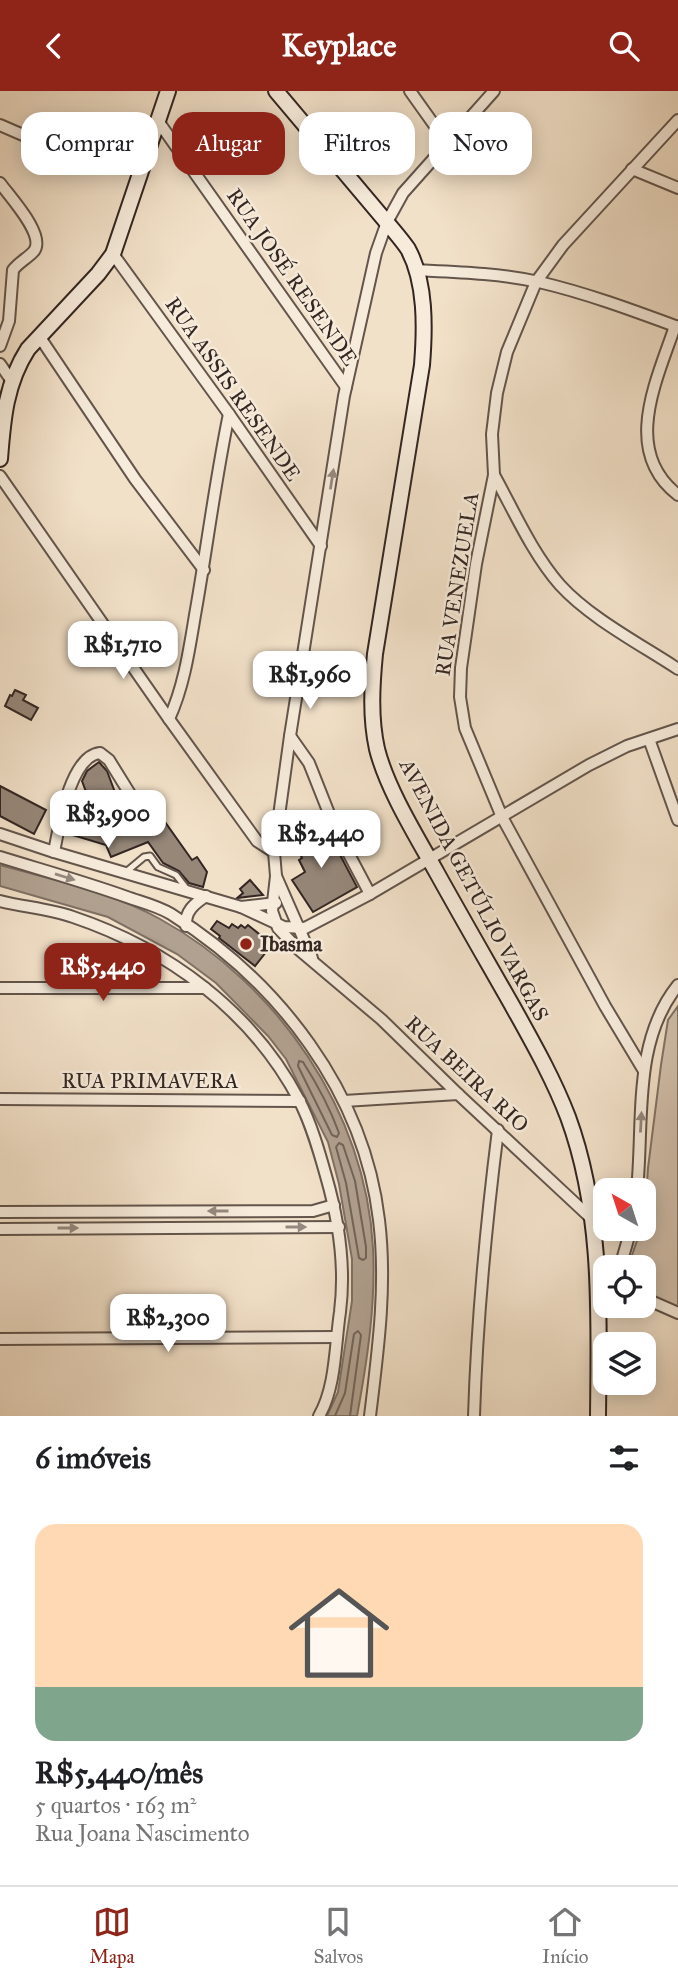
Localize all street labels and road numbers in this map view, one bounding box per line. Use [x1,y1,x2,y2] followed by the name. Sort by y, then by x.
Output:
[221,183,364,371] street label: RUA JOSÉ RESENDE
[160,292,306,486] street label: RUA ASSIS RESENDE
[430,490,484,678] street label: RUA VENEZUELA
[393,753,555,1026] street label: AVENIDA GETÚLIO VARGAS
[400,1010,534,1138] street label: RUA BEIRA RIO
[61,1068,239,1094] street label: RUA PRIMAVERA

